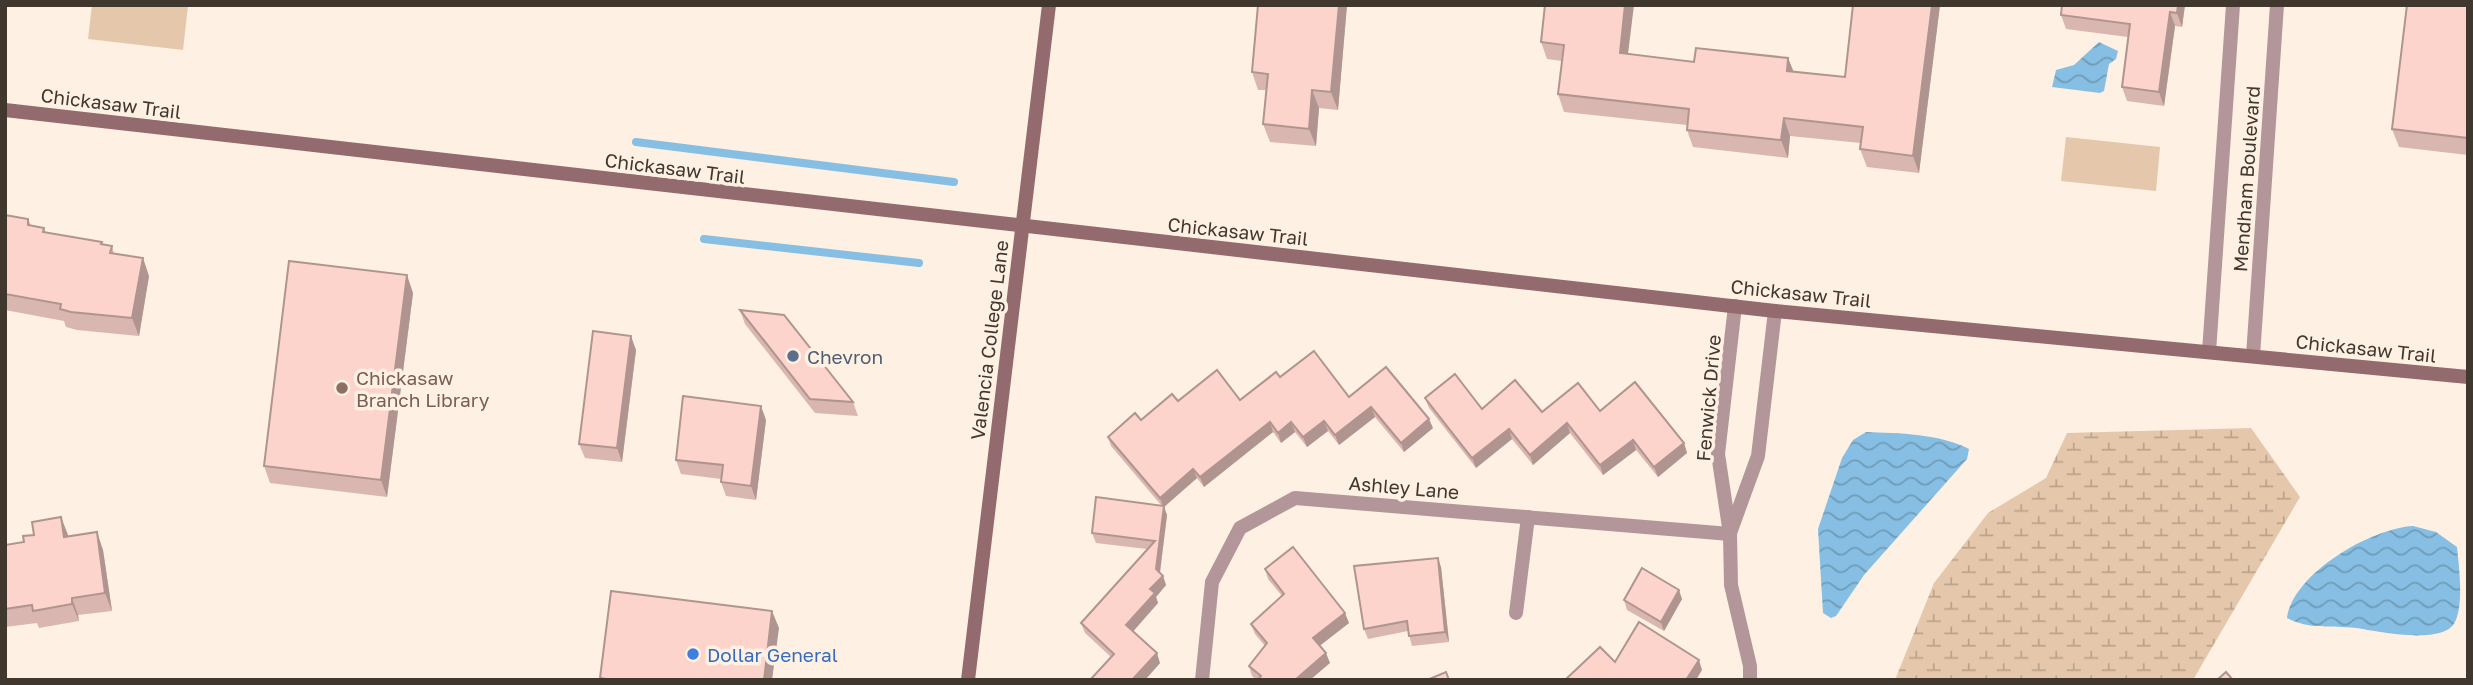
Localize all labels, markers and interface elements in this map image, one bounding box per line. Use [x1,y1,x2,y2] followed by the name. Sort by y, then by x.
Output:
[39,83,183,123] street label: Chickasaw Trail
[2228,85,2264,273] street label: Mendham Boulevard
[603,148,747,188] street label: Chickasaw Trail
[1167,212,1309,250] street label: Chickasaw Trail
[965,239,1013,441] street label: Valencia College Lane
[1730,274,1872,312] street label: Chickasaw Trail
[2295,329,2437,367] street label: Chickasaw Trail
[1691,334,1725,462] street label: Fenwick Drive
[807,345,883,368] place label: Chevron
[785,348,801,364] marker: Chevron
[356,366,490,411] place label: Chickasaw Branch Library
[334,380,350,396] marker: Chickasaw Branch Library
[1348,471,1460,503] street label: Ashley Lane
[707,643,838,666] place label: Dollar General
[685,646,701,662] marker: Dollar General

